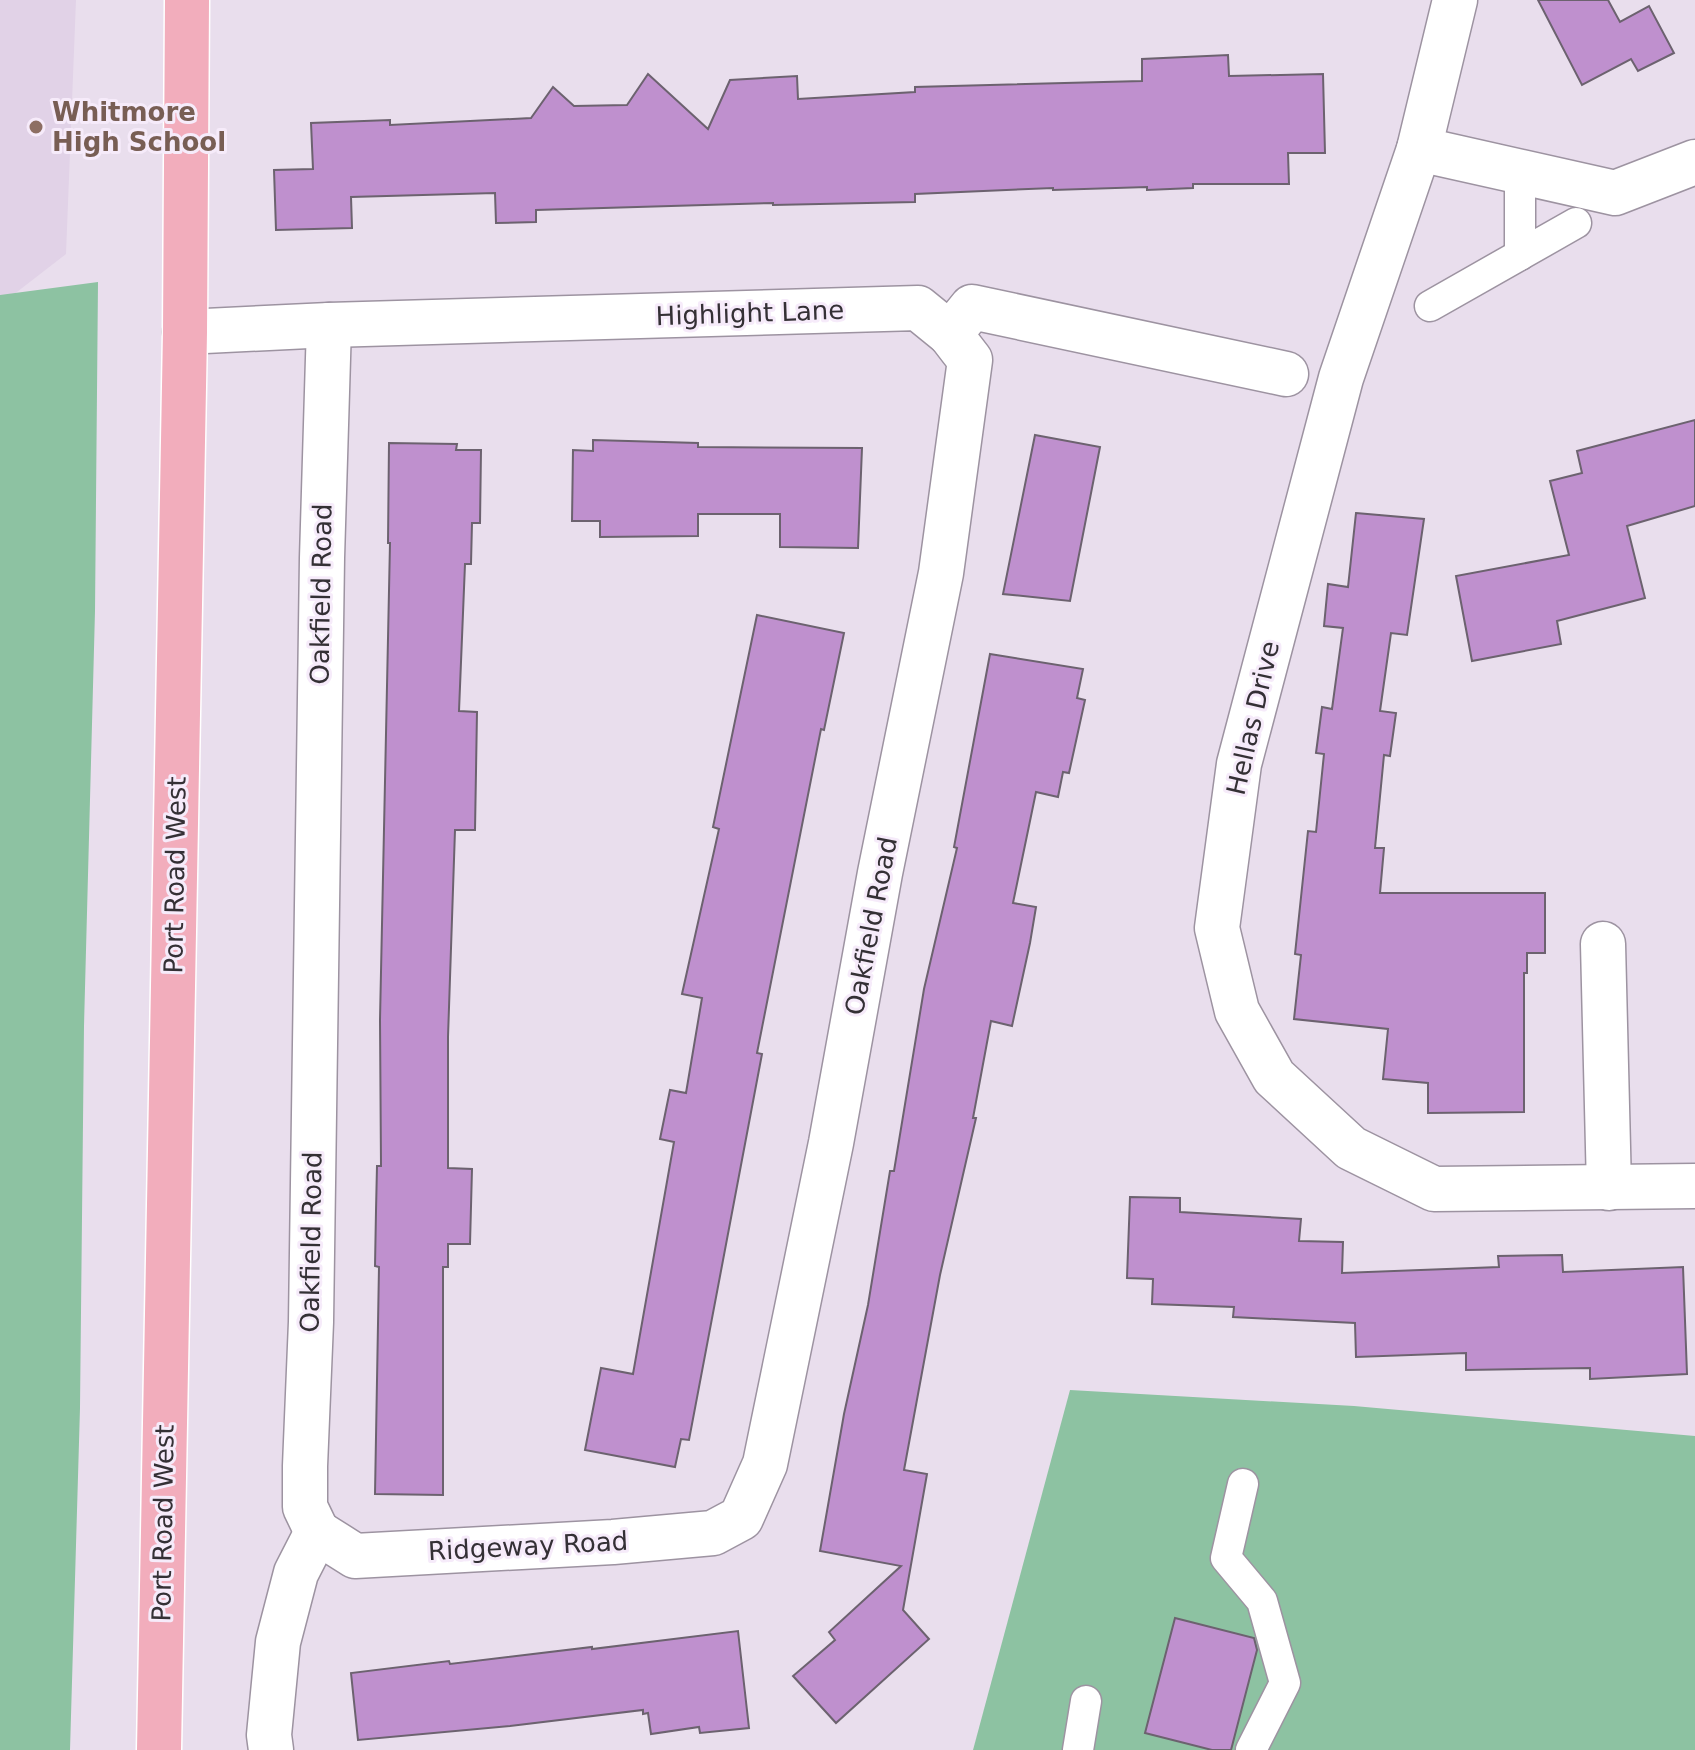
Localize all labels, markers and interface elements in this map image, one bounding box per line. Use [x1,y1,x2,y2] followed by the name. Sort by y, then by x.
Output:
[52,97,226,157] place label: Whitmore High School
[27,118,45,136] marker: Whitmore High School
[655,295,845,331] street label: Highlight Lane
[304,503,338,685] street label: Oakfield Road
[1221,638,1285,798] street label: Hellas Drive
[158,776,192,974] street label: Port Road West
[839,834,903,1018] street label: Oakfield Road
[294,1151,328,1333] street label: Oakfield Road
[146,1424,180,1622] street label: Port Road West
[427,1526,629,1566] street label: Ridgeway Road

